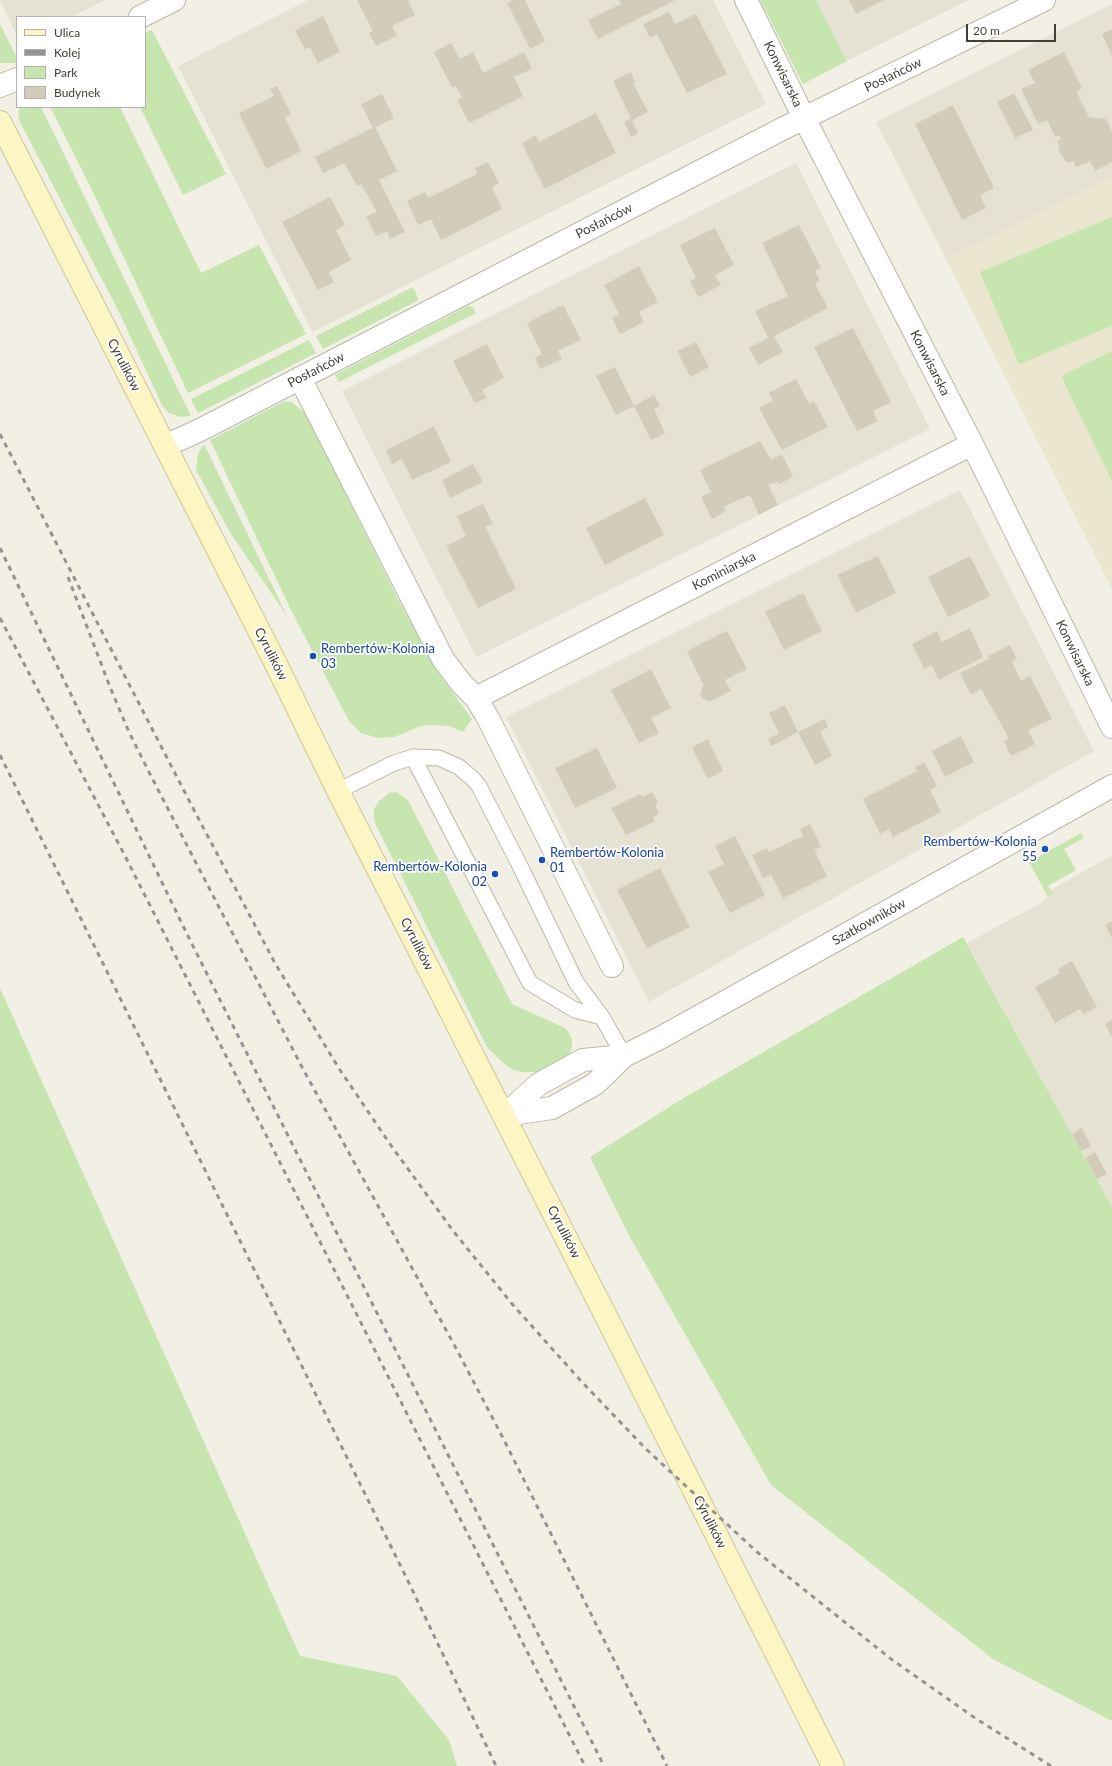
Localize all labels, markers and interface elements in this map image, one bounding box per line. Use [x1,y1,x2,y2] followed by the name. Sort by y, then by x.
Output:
[16,16,146,108] legend
[968,16,1058,42] scale bar
[973,23,1000,38] text: 20 m
[54,25,80,40] text: Ulica
[760,38,806,110] street label: Konwisarska
[54,45,80,60] text: Kolej
[862,54,924,96] street label: Posłańców
[54,65,77,80] text: Park
[54,85,100,100] text: Budynek
[573,200,635,242] street label: Posłańców
[907,328,953,398] street label: Konwisarska
[104,336,144,394] street label: Cyrulików
[285,349,347,391] street label: Posłańców
[689,548,759,594] street label: Kominiarska
[1052,617,1098,689] street label: Konwisarska
[251,625,291,683] street label: Cyrulików
[321,641,435,672] place label: Rembertów-Kolonia 03
[308,651,318,661] marker: Rembertów-Kolonia 03
[923,834,1037,865] place label: Rembertów-Kolonia 55
[1040,844,1050,854] marker: Rembertów-Kolonia 55
[550,845,664,876] place label: Rembertów-Kolonia 01
[537,855,547,865] marker: Rembertów-Kolonia 01
[373,859,487,890] place label: Rembertów-Kolonia 02
[490,869,500,879] marker: Rembertów-Kolonia 02
[830,895,908,949] street label: Szatkowników
[397,915,437,973] street label: Cyrulików
[544,1203,584,1261] street label: Cyrulików
[690,1493,730,1551] street label: Cyrulików

